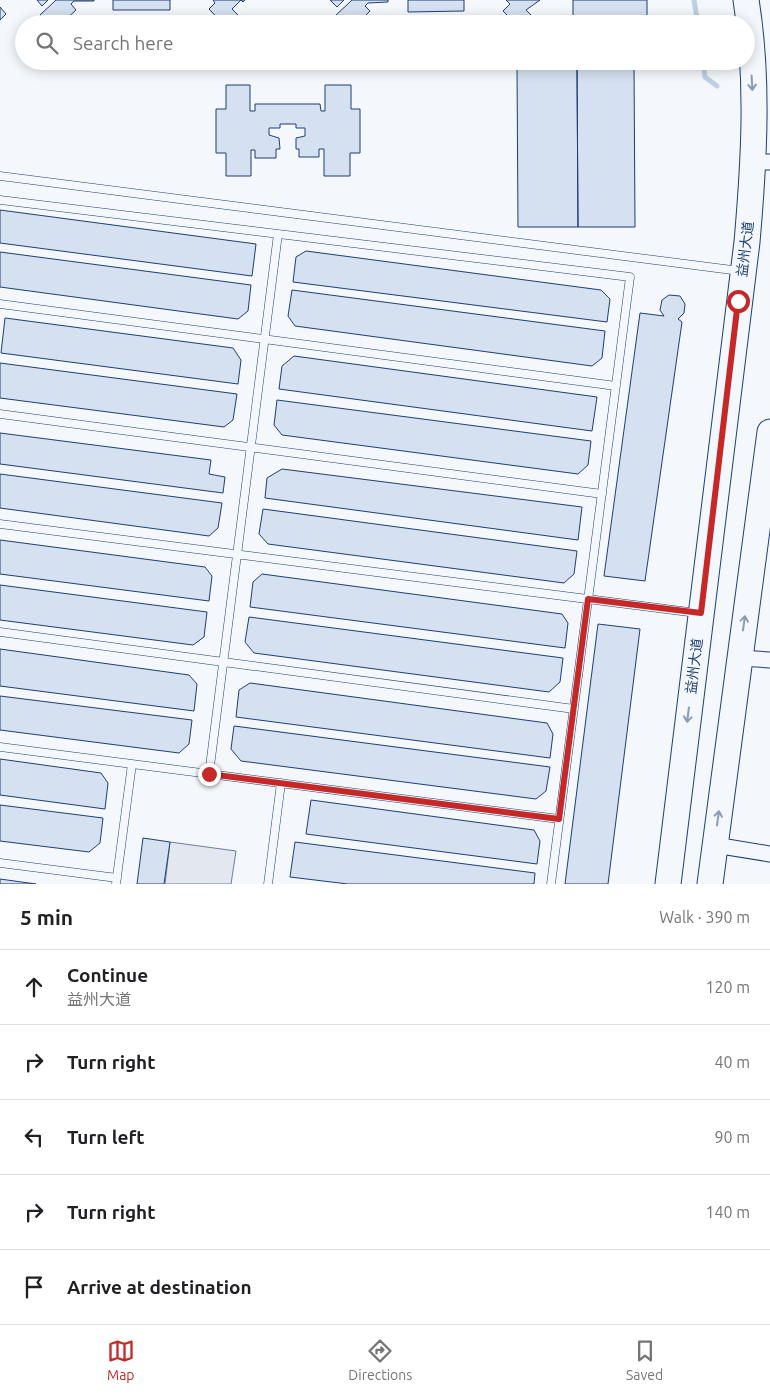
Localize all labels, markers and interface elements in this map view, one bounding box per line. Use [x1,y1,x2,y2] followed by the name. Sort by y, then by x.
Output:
[15,15,755,70] search box
[33,29,61,57] icon: search
[73,32,173,54] text: Search here
[748,75,757,91] one-way arrow
[734,220,756,278] street label: 益州大道
[727,290,750,313] route start
[740,615,750,631] one-way arrow
[683,637,705,695] street label: 益州大道
[683,706,693,722] one-way arrow
[198,763,221,786] route end
[714,811,724,827] one-way arrow
[20,905,73,929] text: 5 min
[659,908,750,926] text: Walk · 390 m
[67,964,148,986] text: Continue
[20,973,48,1001] icon: ahead
[705,978,750,996] text: 120 m
[67,990,131,1008] text: 益州大道
[20,1048,48,1076] icon: right
[67,1051,155,1073] text: Turn right
[714,1053,750,1071] text: 40 m
[20,1123,48,1151] icon: left
[67,1126,145,1148] text: Turn left
[714,1128,750,1146] text: 90 m
[20,1198,48,1226] icon: right
[67,1201,155,1223] text: Turn right
[705,1203,750,1221] text: 140 m
[20,1273,48,1301] icon: arrive
[67,1276,252,1298] text: Arrive at destination
[107,1337,135,1383] tab: Map
[348,1337,412,1383] tab: Directions
[626,1337,663,1383] tab: Saved

